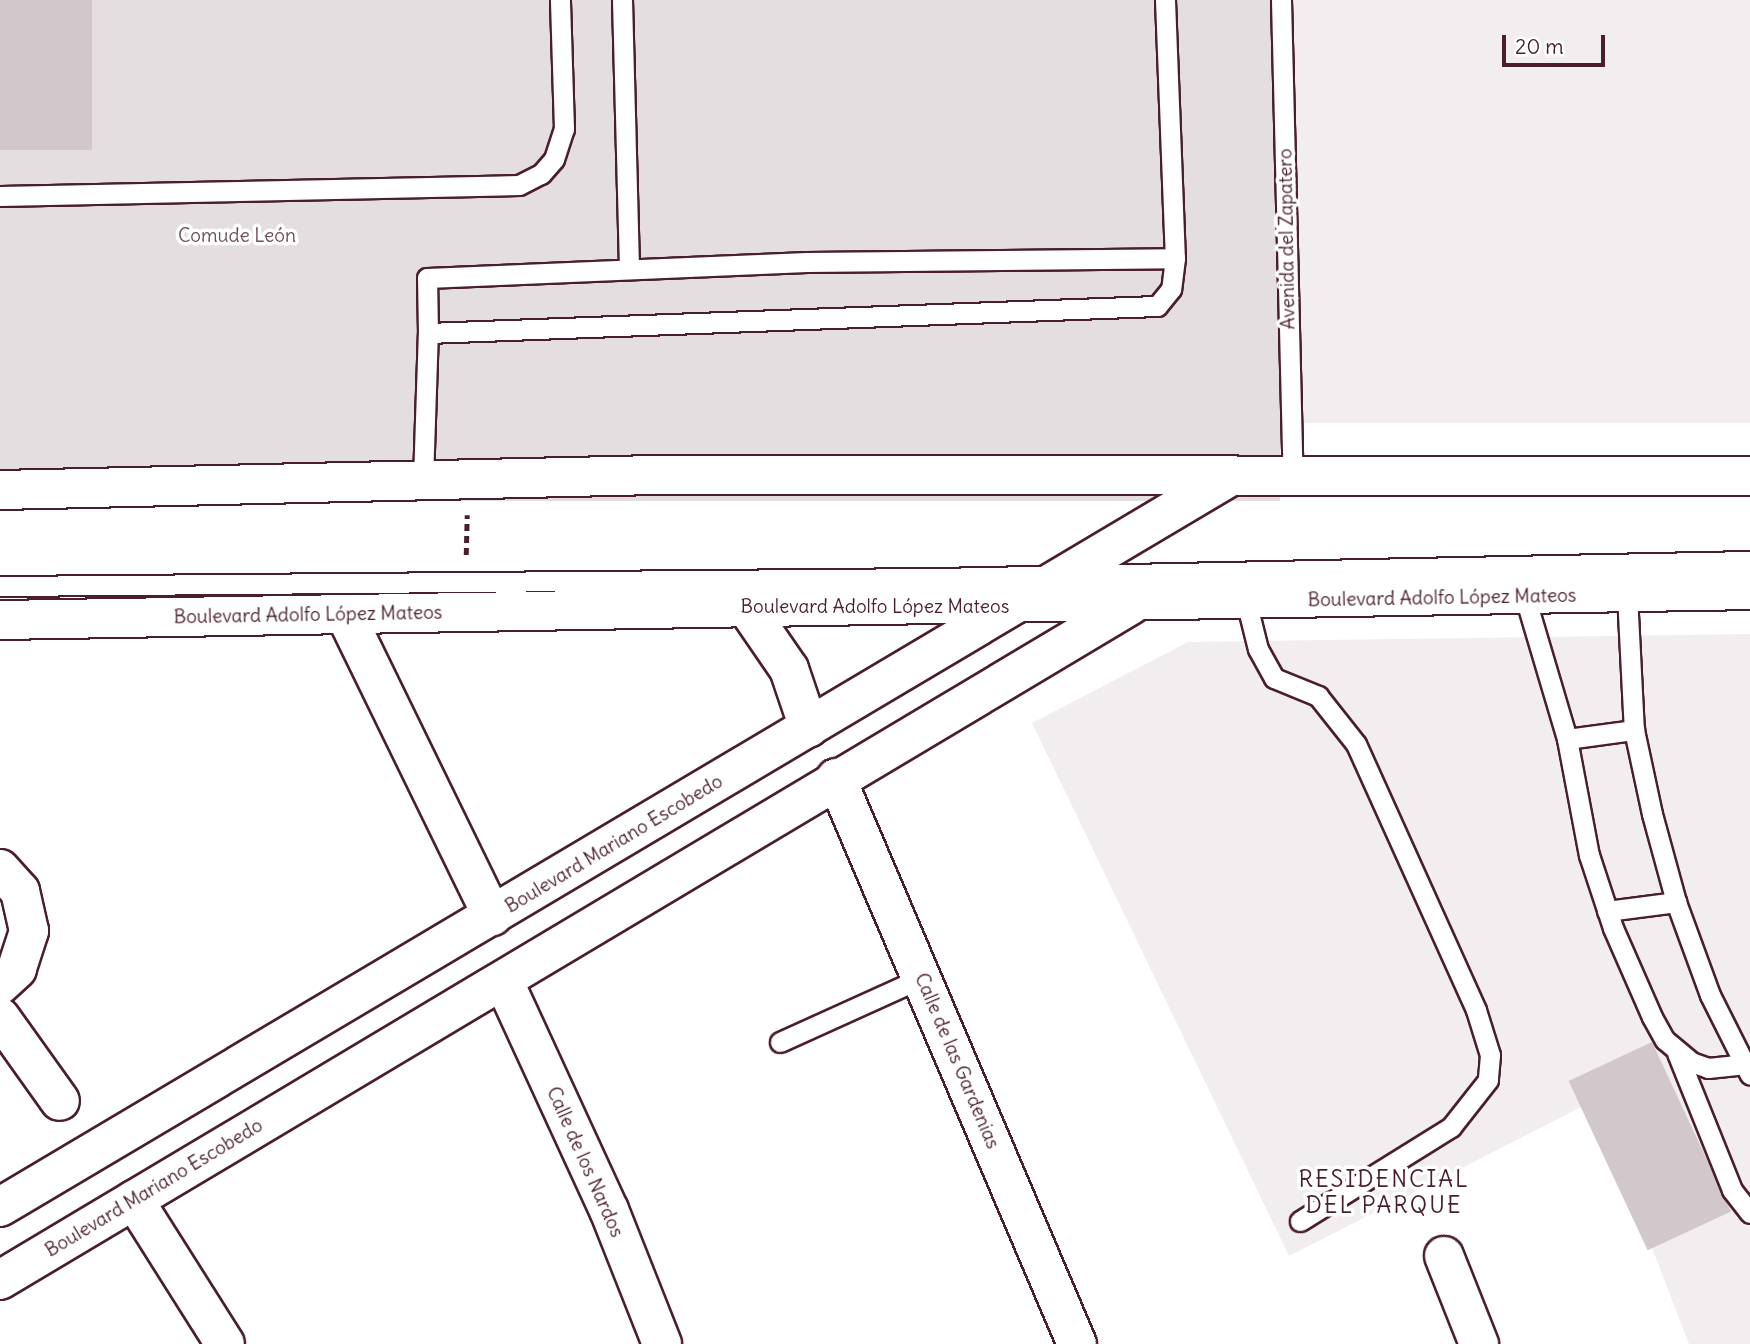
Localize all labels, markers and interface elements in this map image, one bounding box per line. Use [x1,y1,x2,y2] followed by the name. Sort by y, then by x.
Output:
[1505,21,1608,65] scale bar
[1515,33,1564,60] text: 20 m
[1274,148,1300,330] street label: Avenida del Zapatero
[178,225,296,247] park label: Comude León
[1307,584,1577,612] street label: Boulevard Adolfo López Mateos
[741,596,1009,618] street label: Boulevard Adolfo López Mateos
[173,601,443,629] street label: Boulevard Adolfo López Mateos
[501,770,727,918] street label: Boulevard Mariano Escobedo
[910,970,1004,1152] street label: Calle de las Gardenias
[542,1083,628,1241] street label: Calle de los Nardos
[41,1114,267,1262] street label: Boulevard Mariano Escobedo
[1300,1165,1468,1219] district label: RESIDENCIAL DEL PARQUE

